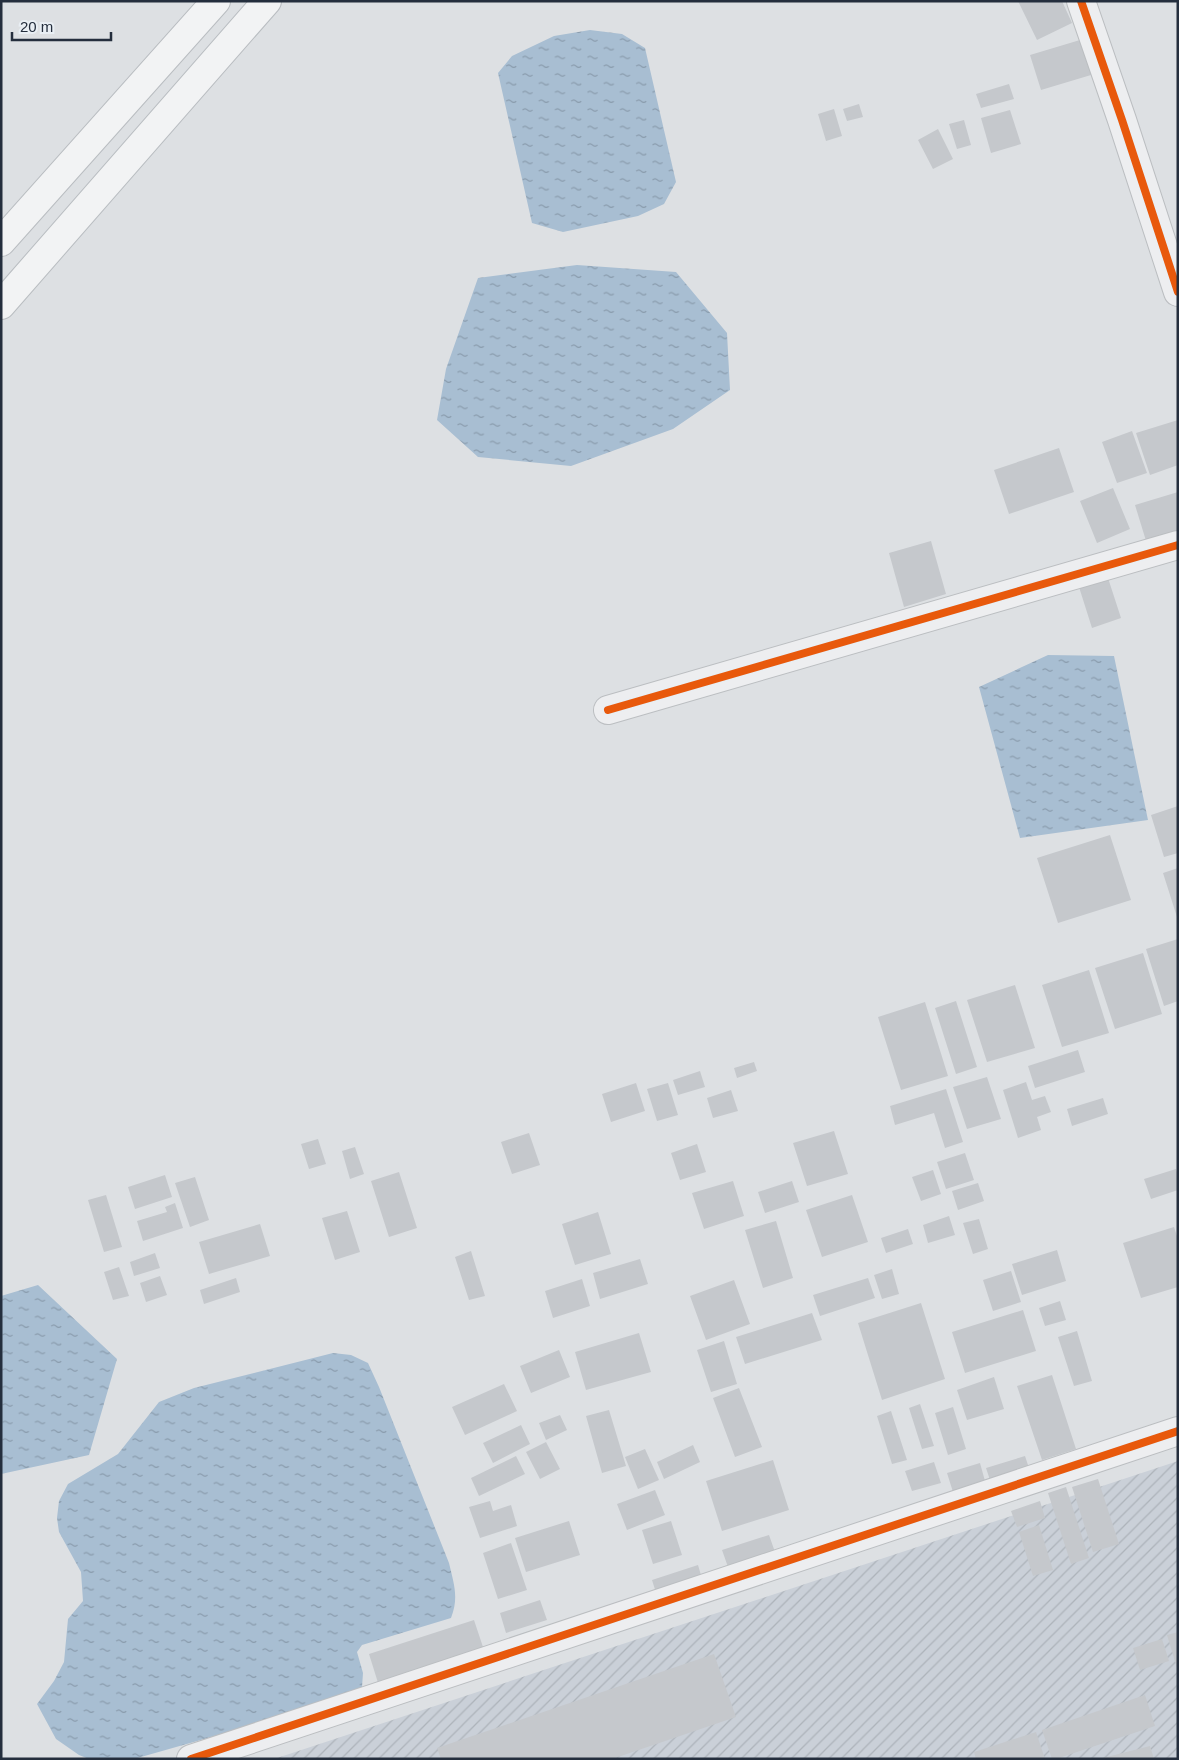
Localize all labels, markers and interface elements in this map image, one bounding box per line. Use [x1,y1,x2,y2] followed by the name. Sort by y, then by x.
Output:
[12,10,111,42] scale bar
[20,18,53,35] text: 20 m

